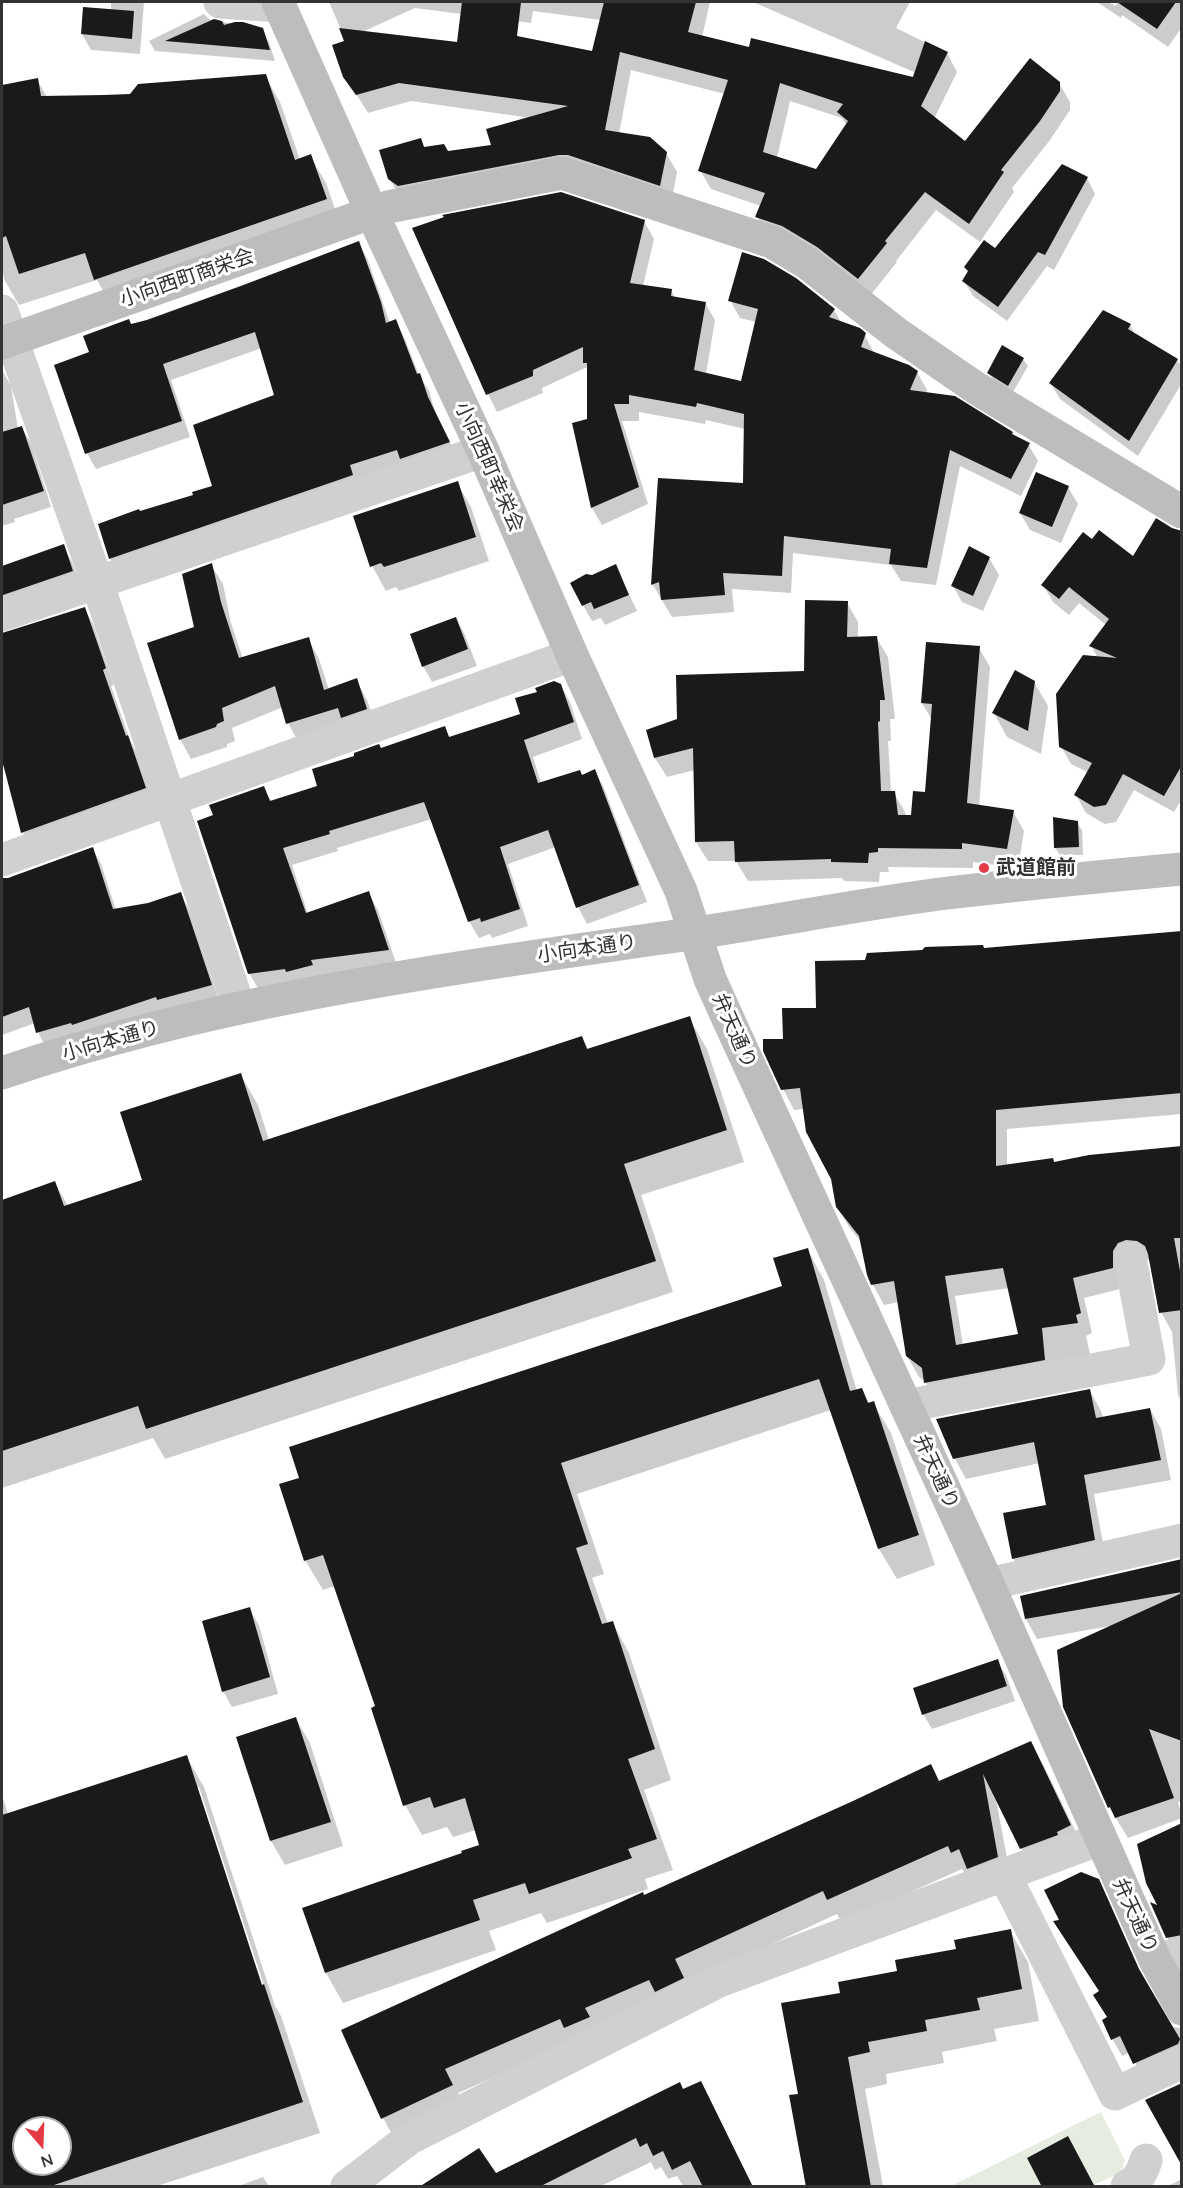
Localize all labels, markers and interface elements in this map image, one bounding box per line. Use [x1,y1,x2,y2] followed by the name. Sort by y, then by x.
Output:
[117,244,257,312] street label: 小向西町商栄会
[450,398,528,536] street label: 小向西町幸栄会
[996,856,1076,880] place label: 武道館前
[977,861,991,875] marker: 武道館前
[536,930,638,968] street label: 小向本通り
[707,990,761,1072] street label: 弁天通り
[60,1016,162,1066] street label: 小向本通り
[908,1431,964,1513] street label: 弁天通り
[1107,1875,1163,1957] street label: 弁天通り
[12,2116,72,2176] north arrow
[38,2150,56,2172] text: N

